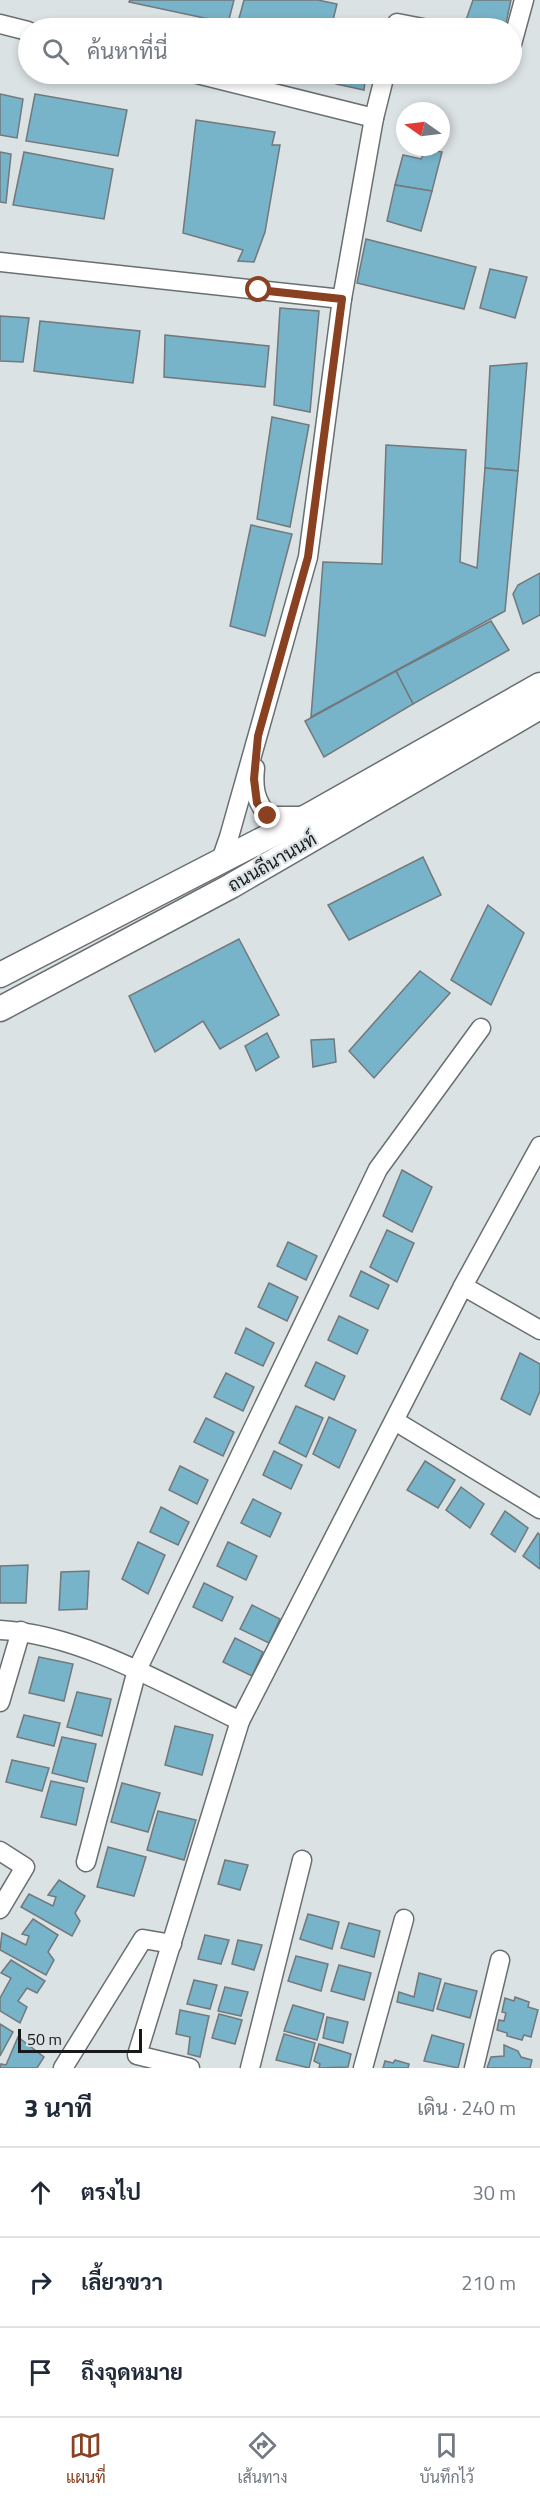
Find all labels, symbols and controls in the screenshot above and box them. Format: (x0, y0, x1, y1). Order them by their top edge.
search box (18, 18, 522, 84)
text: ค้นหาที่นี่ (87, 34, 167, 68)
icon: search (39, 35, 72, 68)
north arrow (396, 102, 450, 156)
route start (245, 276, 271, 302)
route end (254, 802, 280, 828)
street label: ถนนถีนานนท์ (222, 826, 322, 898)
scale bar (18, 2026, 142, 2054)
text: 50 m (27, 2027, 62, 2051)
text: 3 นาที (24, 2088, 92, 2127)
text: เดิน · 240 m (417, 2092, 516, 2123)
text: ตรงไป (81, 2175, 141, 2209)
icon: ahead (24, 2176, 57, 2209)
text: 30 m (472, 2177, 516, 2208)
text: เลี้ยวขวา (81, 2265, 163, 2299)
icon: right (24, 2266, 57, 2299)
text: 210 m (461, 2267, 516, 2298)
text: ถึงจุดหมาย (81, 2355, 183, 2389)
icon: arrive (24, 2356, 57, 2389)
tab: แผนที่ (66, 2429, 106, 2489)
tab: เส้นทาง (238, 2429, 288, 2489)
tab: บันทึกไว้ (419, 2429, 474, 2489)

